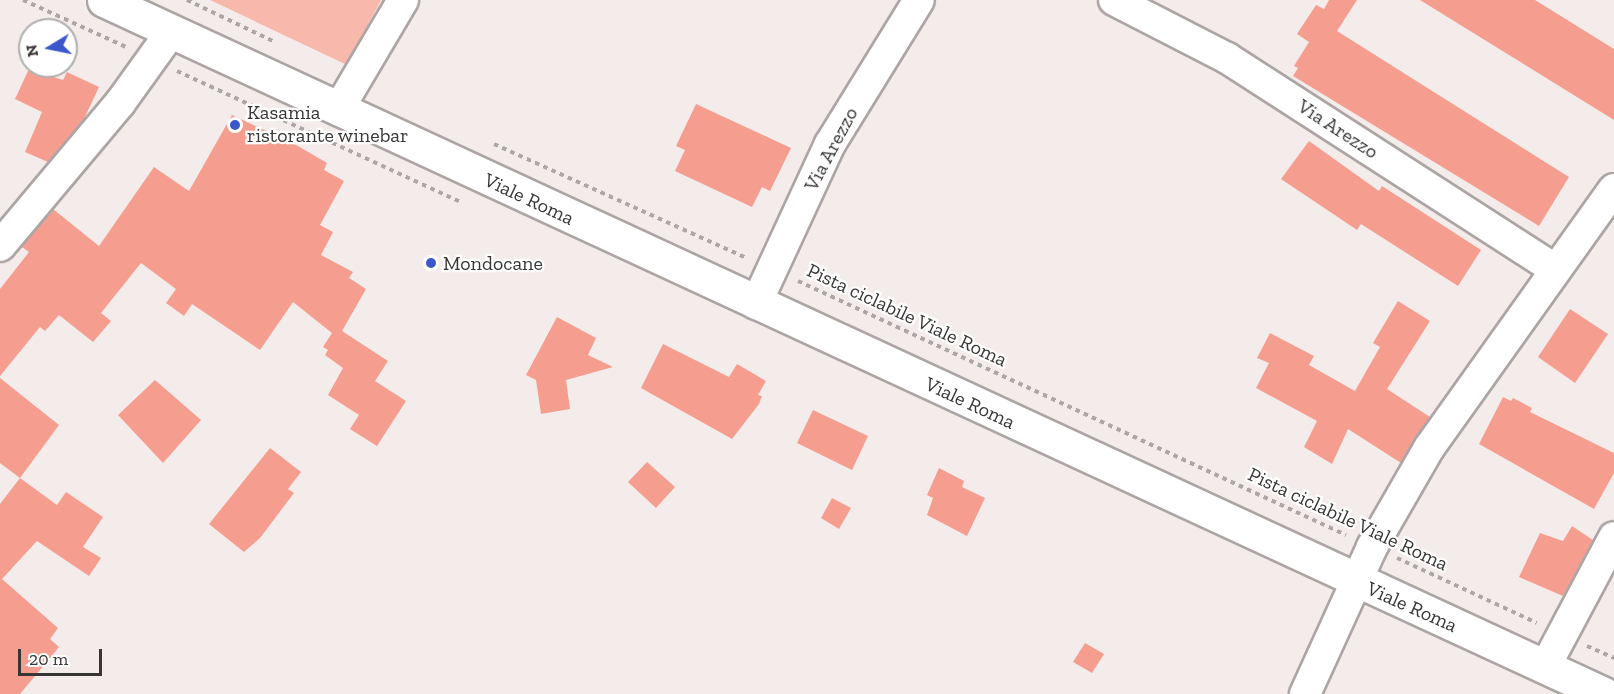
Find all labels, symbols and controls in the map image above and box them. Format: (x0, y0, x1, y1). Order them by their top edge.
north arrow (18, 18, 78, 78)
text: N (21, 43, 42, 59)
street label: Via Arezzo (1293, 94, 1383, 164)
place label: Kasamia ristorante winebar (247, 101, 409, 148)
street label: Via Arezzo (799, 103, 863, 195)
marker: Kasamia ristorante winebar (228, 118, 242, 132)
street label: Viale Roma (480, 168, 578, 230)
place label: Mondocane (443, 251, 543, 275)
marker: Mondocane (424, 256, 438, 270)
street label: Pista ciclabile Viale Roma (803, 258, 1011, 372)
street label: Viale Roma (921, 372, 1019, 434)
street label: Pista ciclabile Viale Roma (1244, 462, 1452, 576)
street label: Viale Roma (1363, 576, 1461, 638)
scale bar (21, 637, 105, 675)
text: 20 m (29, 648, 68, 670)

